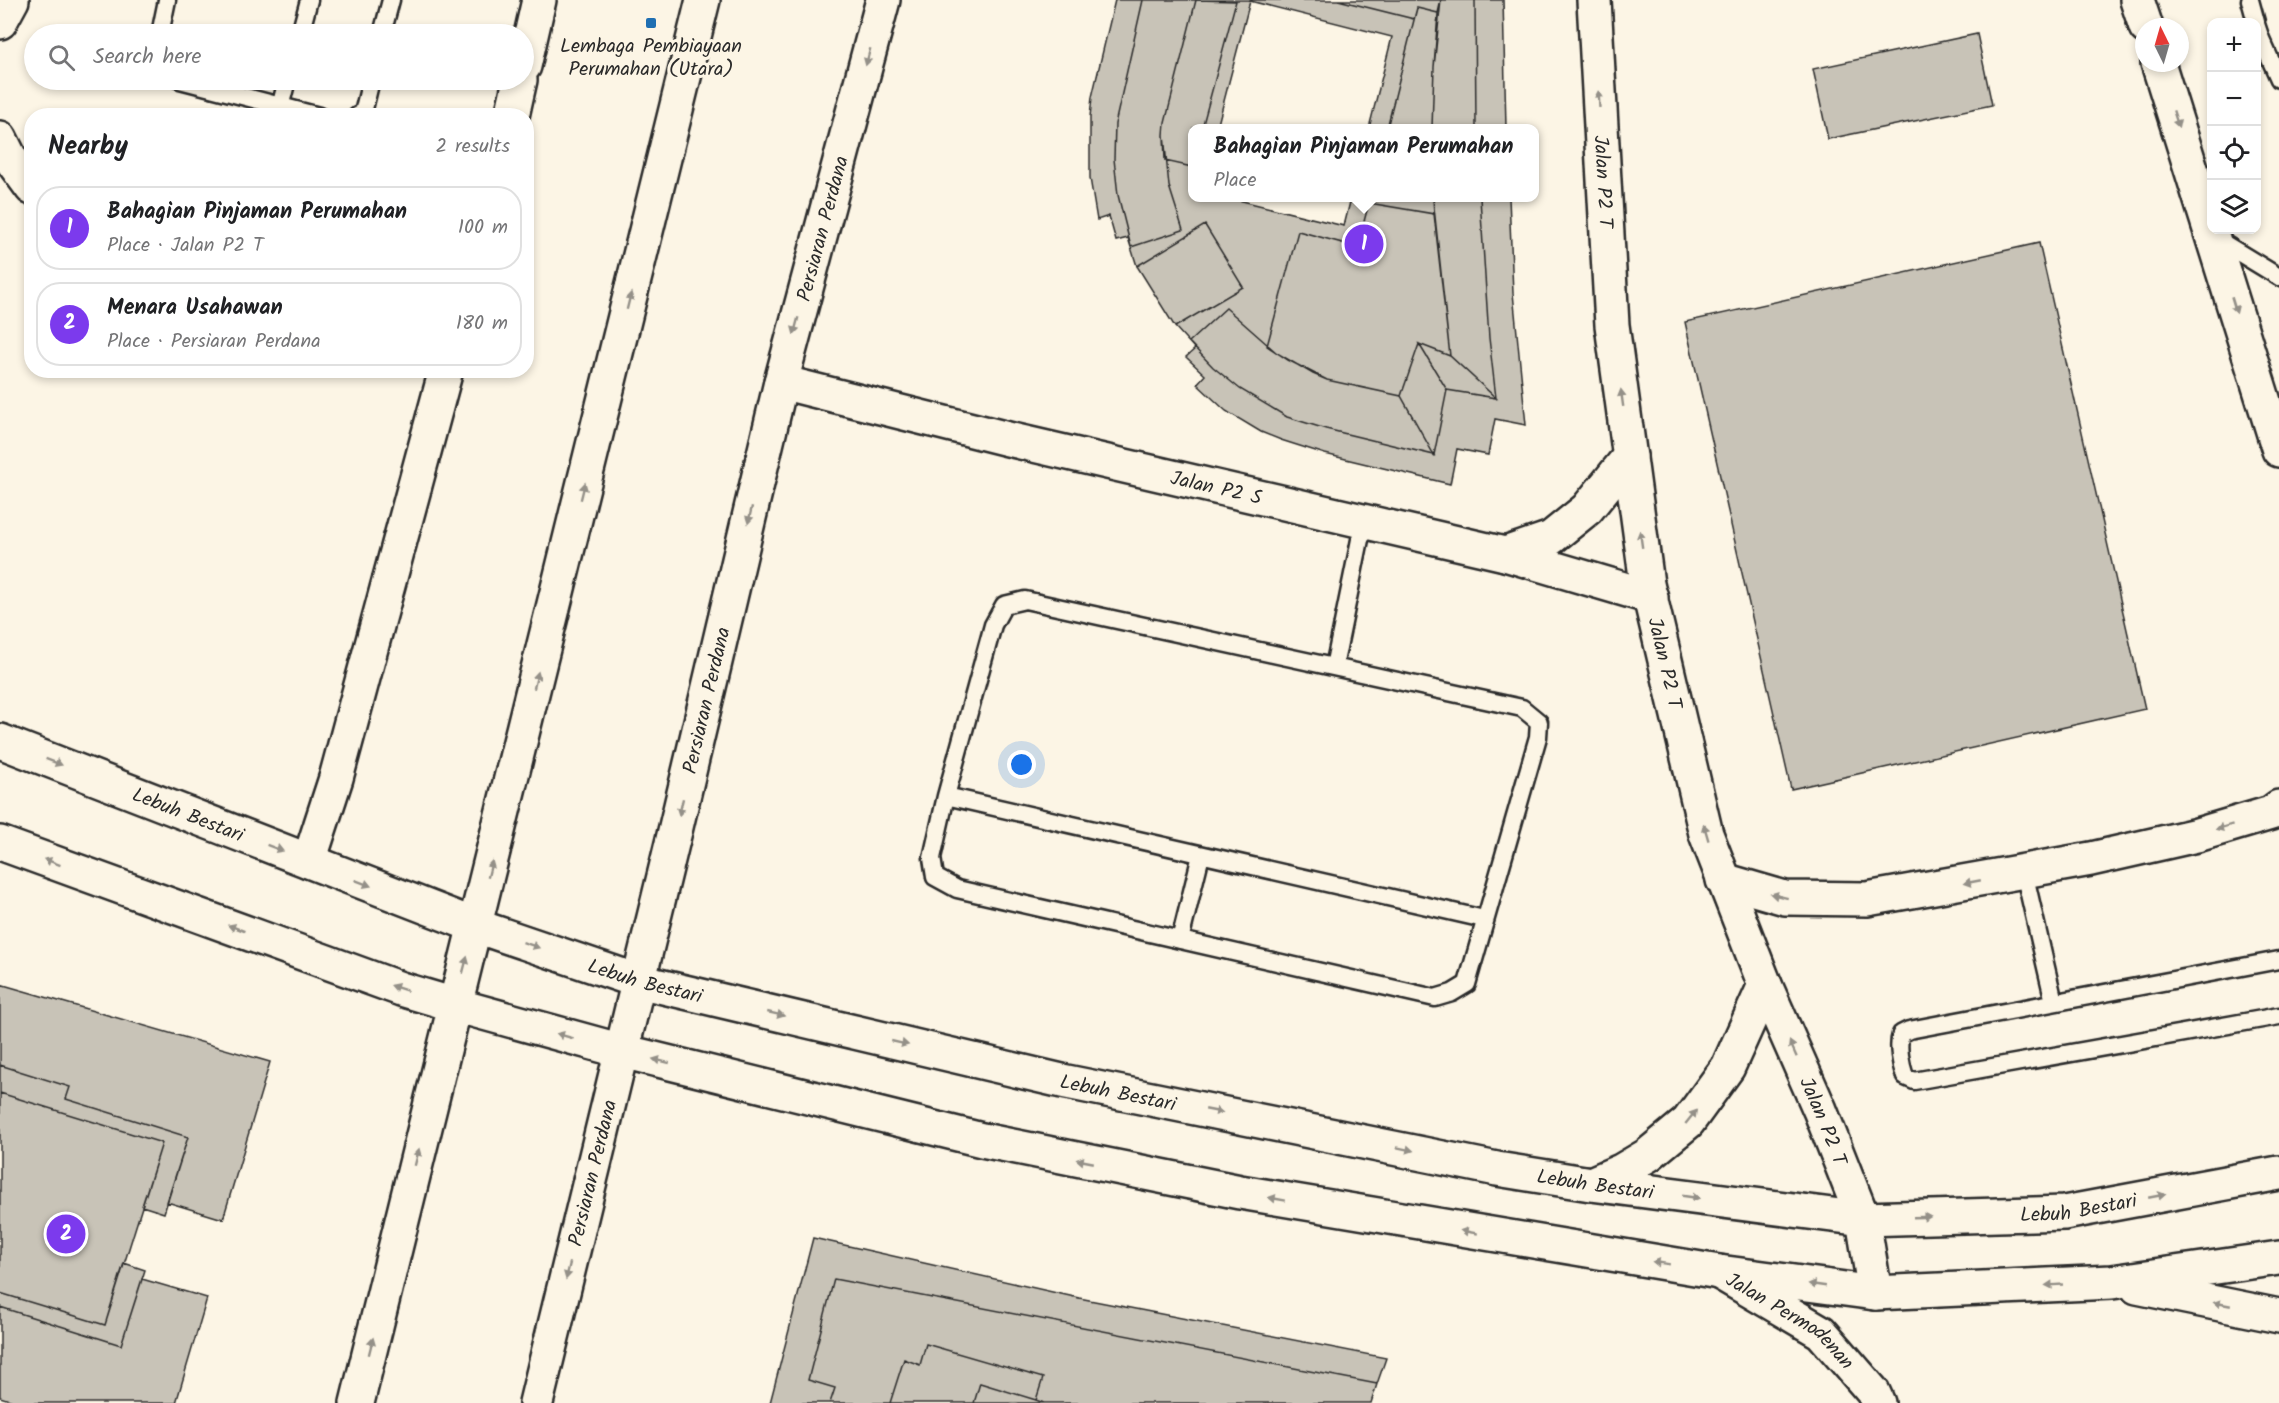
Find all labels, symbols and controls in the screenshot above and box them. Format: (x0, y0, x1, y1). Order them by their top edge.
marker: Lembaga Pembiayaan Perumahan (Utara) (644, 16, 658, 30)
north arrow (2135, 18, 2189, 72)
map controls (2207, 18, 2261, 234)
button: + (2207, 18, 2261, 72)
search box (24, 24, 534, 90)
place label: Lembaga Pembiayaan Perumahan (Utara) (560, 31, 742, 86)
text: Search here (93, 40, 201, 75)
icon: search (45, 41, 78, 74)
one-way arrow (863, 48, 872, 66)
button: − (2207, 72, 2261, 126)
one-way arrow (1594, 90, 1604, 109)
one-way arrow (2172, 110, 2181, 128)
popup (1188, 124, 1539, 202)
text: Nearby (48, 126, 128, 168)
button: locate (2207, 126, 2261, 180)
text: Bahagian Pinjaman Perumahan (1213, 130, 1514, 165)
text: 2 results (435, 131, 510, 163)
street label: Jalan P2 T (1584, 135, 1621, 231)
street label: Persiaran Perdana (789, 152, 859, 305)
text: Place (1213, 165, 1257, 197)
button: layers (2207, 180, 2261, 234)
text: Bahagian Pinjaman Perumahan (107, 195, 407, 230)
text: 1 (66, 212, 73, 244)
text: 100 m (458, 212, 508, 244)
pin: 1 (1344, 222, 1384, 266)
text: Place · Jalan P2 T (107, 230, 264, 262)
text: Menara Usahawan (107, 291, 283, 326)
one-way arrow (625, 292, 635, 310)
one-way arrow (2230, 296, 2239, 314)
text: 2 (64, 308, 75, 340)
text: 180 m (456, 308, 508, 340)
one-way arrow (791, 317, 800, 335)
text: Place · Persiaran Perdana (107, 326, 321, 358)
one-way arrow (1618, 389, 1627, 408)
street label: Jalan P2 S (1167, 463, 1265, 515)
one-way arrow (578, 481, 588, 500)
one-way arrow (744, 506, 754, 525)
one-way arrow (1636, 529, 1646, 548)
street label: Jalan P2 T (1637, 615, 1690, 715)
street label: Persiaran Perdana (675, 624, 741, 777)
one-way arrow (532, 671, 542, 689)
your location (1007, 750, 1036, 779)
one-way arrow (46, 757, 64, 767)
street label: Lebuh Bestari (127, 780, 249, 853)
one-way arrow (676, 798, 685, 817)
one-way arrow (1701, 823, 1710, 841)
one-way arrow (2215, 823, 2233, 832)
one-way arrow (266, 844, 284, 854)
one-way arrow (43, 857, 61, 867)
one-way arrow (485, 860, 495, 878)
one-way arrow (1963, 877, 1982, 886)
one-way arrow (354, 878, 372, 888)
one-way arrow (1770, 890, 1788, 900)
one-way arrow (227, 923, 245, 933)
one-way arrow (522, 941, 540, 950)
street label: Lebuh Bestari (583, 951, 706, 1014)
one-way arrow (461, 956, 471, 974)
one-way arrow (390, 982, 408, 992)
one-way arrow (767, 1009, 785, 1019)
one-way arrow (556, 1031, 574, 1040)
one-way arrow (891, 1038, 909, 1048)
one-way arrow (1788, 1039, 1798, 1057)
one-way arrow (652, 1055, 670, 1065)
street label: Lebuh Bestari (1057, 1067, 1180, 1122)
street label: Jalan P2 T (1789, 1072, 1855, 1173)
street label: Persiaran Perdana (561, 1097, 627, 1250)
one-way arrow (1204, 1107, 1223, 1116)
one-way arrow (1684, 1110, 1697, 1125)
one-way arrow (1396, 1145, 1415, 1154)
one-way arrow (413, 1148, 423, 1166)
one-way arrow (1076, 1156, 1095, 1165)
street label: Lebuh Bestari (1534, 1162, 1657, 1210)
street label: Lebuh Bestari (2020, 1186, 2141, 1232)
one-way arrow (2148, 1191, 2167, 1200)
one-way arrow (1681, 1192, 1700, 1202)
one-way arrow (1267, 1194, 1286, 1203)
pin: 2 (46, 1212, 86, 1256)
one-way arrow (1912, 1213, 1931, 1222)
one-way arrow (1459, 1227, 1478, 1236)
one-way arrow (1652, 1258, 1671, 1267)
one-way arrow (562, 1262, 572, 1281)
street label: Jalan Permodenan (1719, 1265, 1861, 1378)
one-way arrow (2044, 1280, 2063, 1289)
one-way arrow (1808, 1281, 1827, 1290)
one-way arrow (2212, 1299, 2231, 1308)
one-way arrow (366, 1337, 376, 1355)

